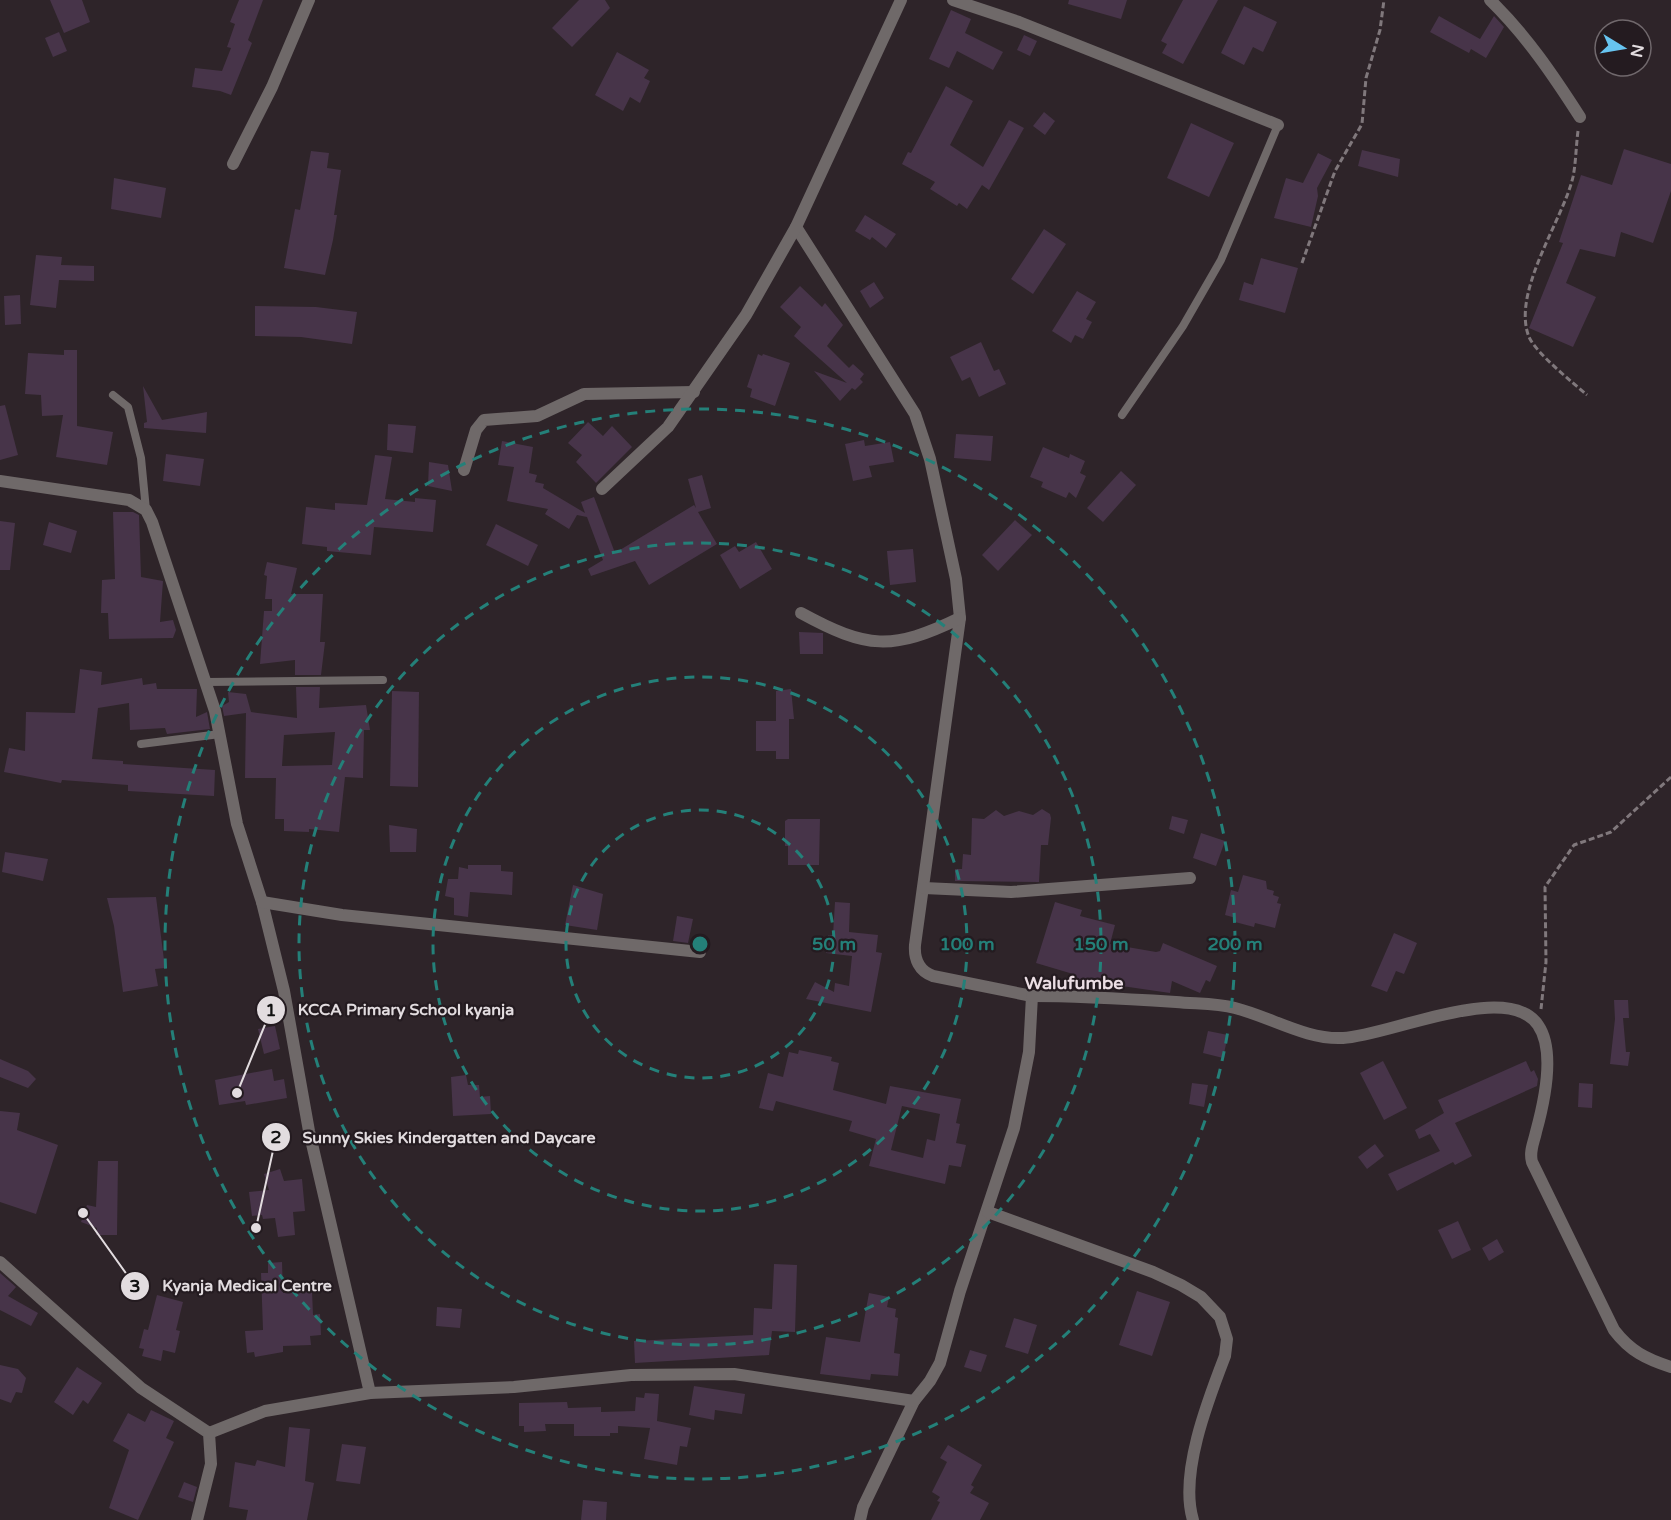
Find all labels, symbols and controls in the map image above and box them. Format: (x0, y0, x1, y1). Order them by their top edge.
north arrow (1593, 18, 1653, 78)
text: N (1626, 42, 1648, 59)
text: 50 m (812, 933, 856, 955)
text: 100 m (939, 933, 995, 955)
text: 150 m (1073, 933, 1129, 955)
text: 200 m (1207, 933, 1263, 955)
centre of rings (690, 934, 710, 954)
district label: Walufumbe (1025, 972, 1123, 994)
callout: KCCA Primary School kyanja (256, 993, 526, 1027)
text: 1 (265, 999, 277, 1021)
text: KCCA Primary School kyanja (298, 1000, 514, 1020)
callout: Sunny Skies Kindergatten and Daycare (261, 1120, 608, 1154)
text: 2 (270, 1126, 282, 1148)
text: Sunny Skies Kindergatten and Daycare (303, 1128, 595, 1148)
callout: Kyanja Medical Centre (120, 1269, 344, 1303)
text: 3 (129, 1275, 141, 1297)
text: Kyanja Medical Centre (162, 1276, 332, 1296)

